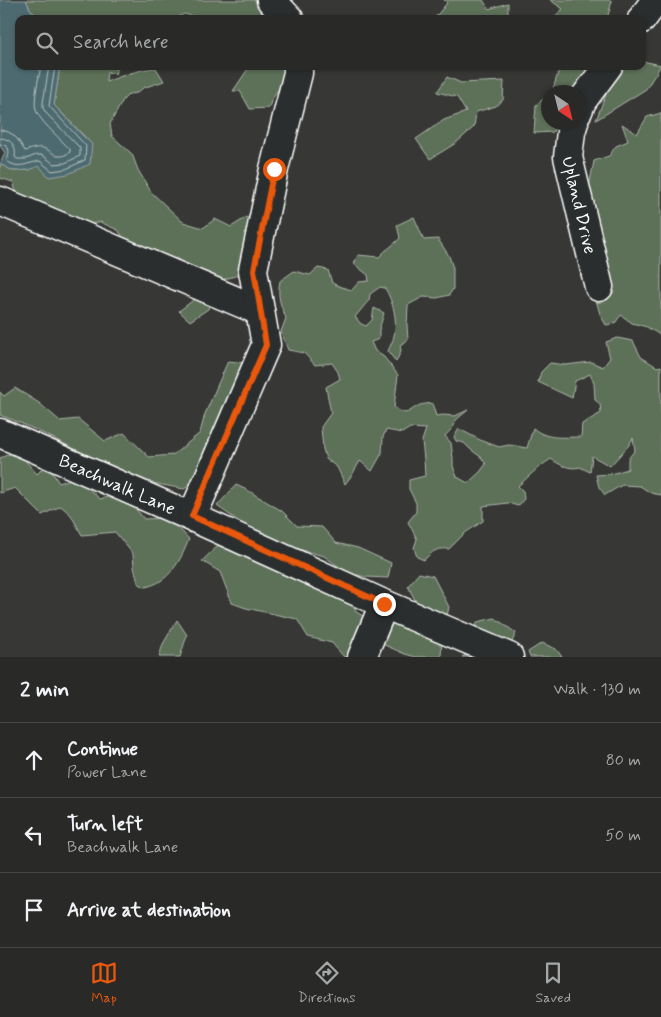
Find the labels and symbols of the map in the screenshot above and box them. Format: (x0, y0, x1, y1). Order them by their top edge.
north arrow (541, 85, 586, 130)
street label: Upland Drive (555, 154, 602, 257)
route start (263, 158, 286, 181)
street label: Beachwalk Lane (55, 449, 179, 521)
route end (373, 593, 396, 616)

